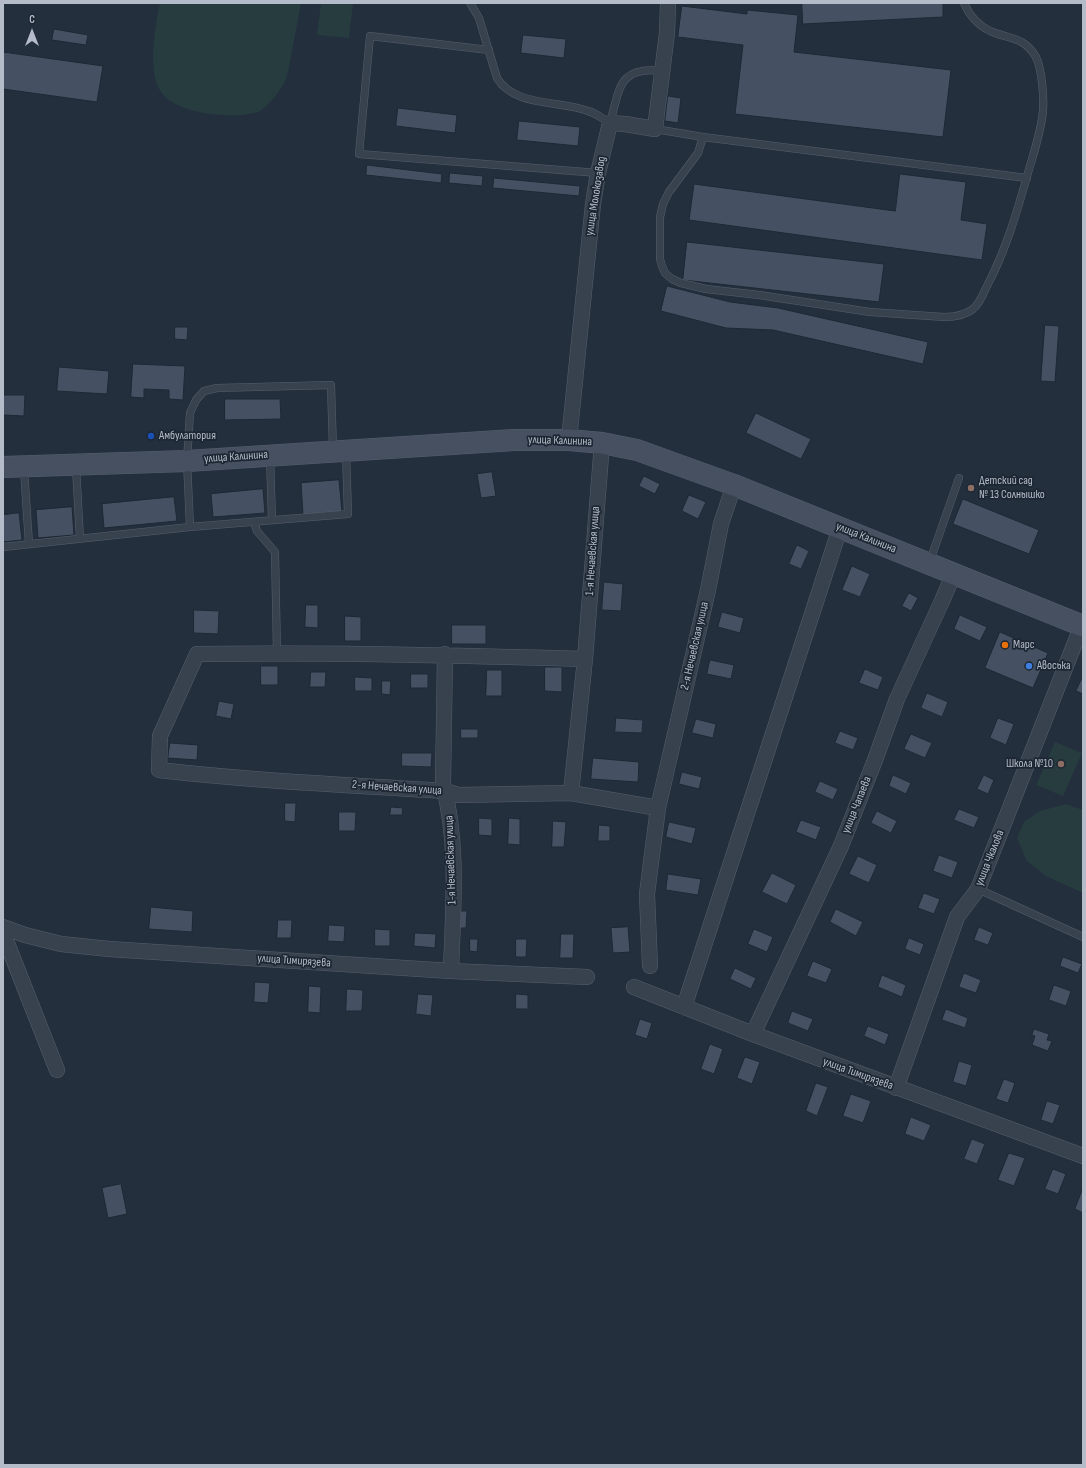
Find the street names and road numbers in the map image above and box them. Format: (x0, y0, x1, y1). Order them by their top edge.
street label: улица Молокозавод (583, 155, 609, 237)
street label: улица Калинина (528, 433, 592, 449)
street label: улица Калинина (203, 448, 269, 466)
street label: 1-я Нечаевская улица (583, 506, 603, 596)
street label: улица Калинина (834, 519, 898, 557)
street label: 2-я Нечаевская улица (678, 600, 712, 692)
street label: улица Чапаева (839, 775, 875, 835)
street label: 2-я Нечаевская улица (352, 778, 442, 798)
street label: 1-я Нечаевская улица (442, 815, 460, 905)
street label: улица Чкалова (972, 828, 1008, 888)
street label: улица Тимирязева (257, 951, 331, 971)
street label: улица Тимирязева (821, 1055, 895, 1093)

